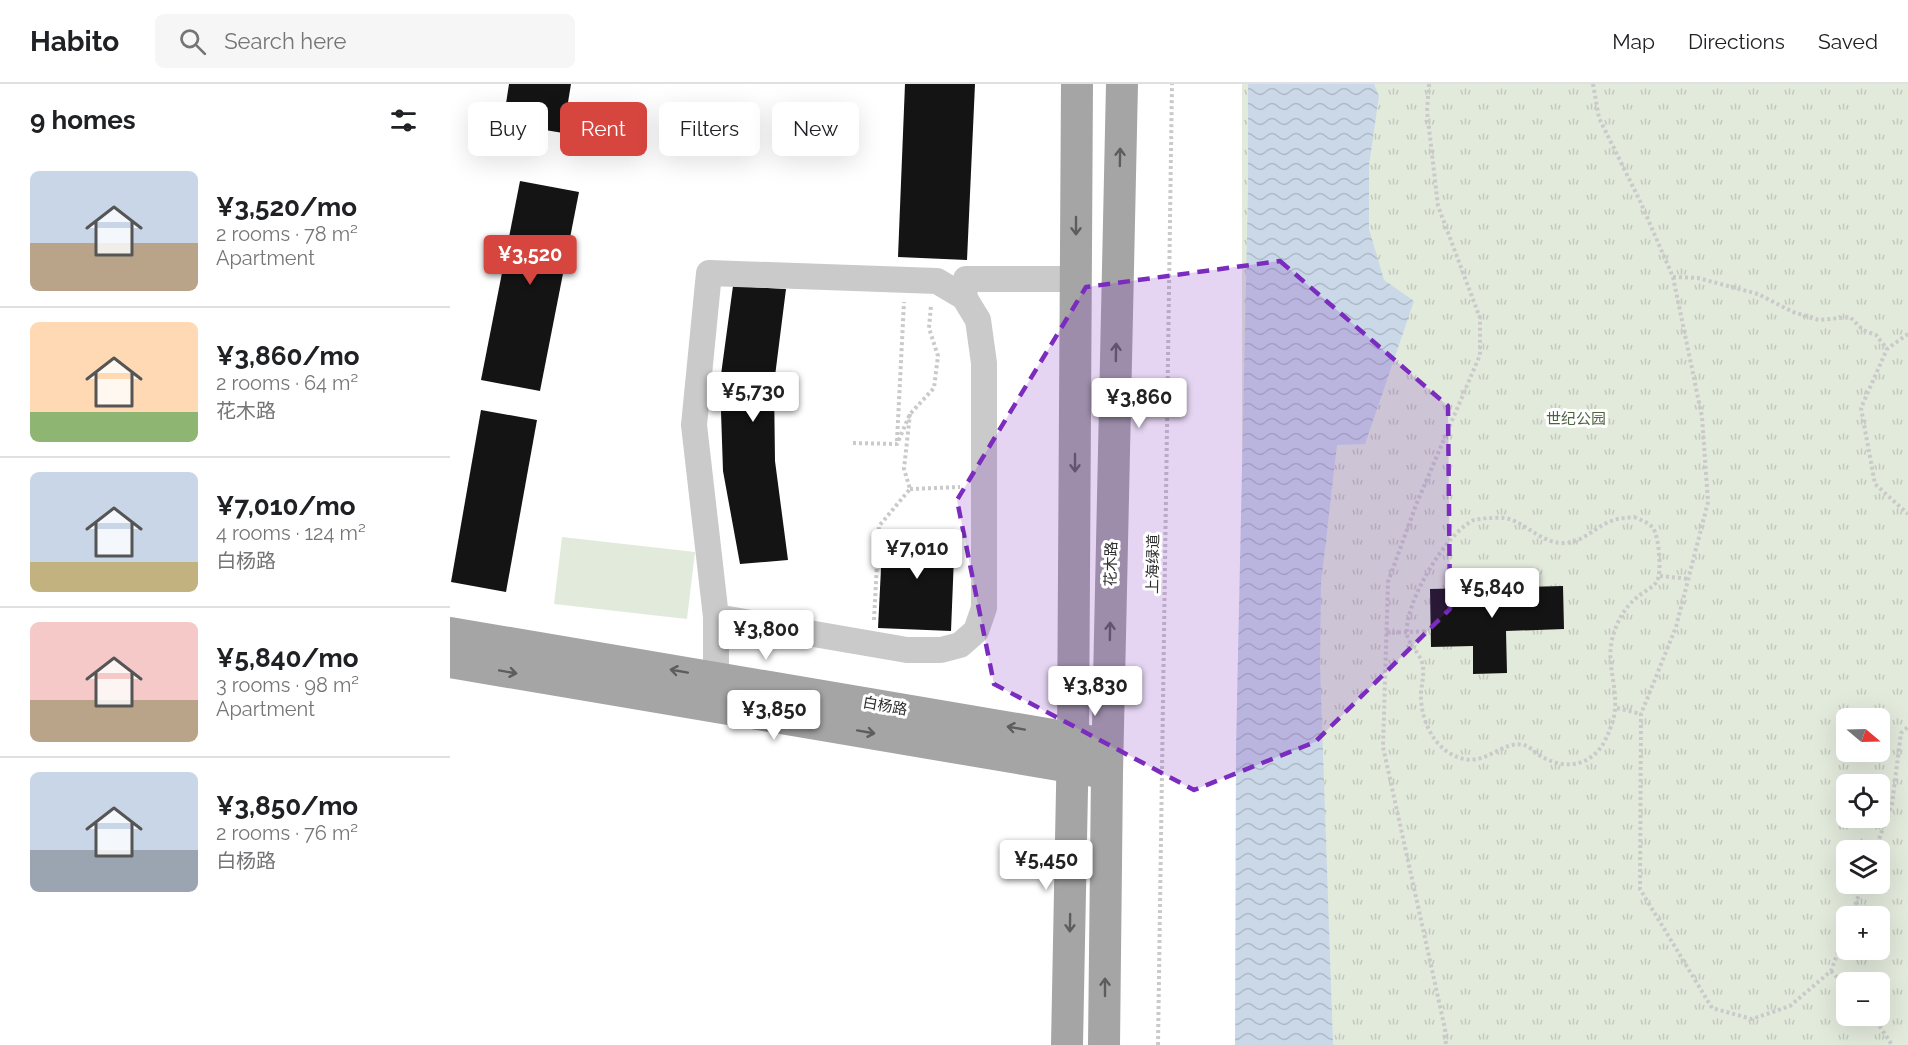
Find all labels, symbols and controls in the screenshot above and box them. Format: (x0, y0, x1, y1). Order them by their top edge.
search box (155, 14, 575, 68)
text: Habito (30, 25, 119, 58)
icon: search (176, 25, 209, 58)
text: Search here (224, 28, 346, 54)
text: Map (1612, 29, 1655, 54)
text: Directions (1688, 29, 1785, 54)
text: Saved (1818, 29, 1878, 54)
chip: Buy (468, 102, 548, 156)
chip: Rent (560, 102, 647, 156)
chip: Filters (659, 102, 760, 156)
chip: New (772, 102, 859, 156)
icon: filters (387, 104, 420, 137)
text: 9 homes (30, 105, 136, 135)
one-way arrow (1114, 147, 1126, 167)
text: ¥3,520/mo (216, 192, 357, 222)
icon: home (78, 195, 150, 267)
one-way arrow (1070, 216, 1082, 236)
text: 2 rooms · 78 m² (216, 222, 358, 246)
pin: ¥3,520 (481, 235, 579, 286)
text: ¥3,520 (498, 242, 562, 266)
text: Apartment (216, 246, 315, 270)
text: ¥3,860/mo (216, 341, 360, 371)
one-way arrow (1110, 342, 1122, 362)
icon: home (78, 346, 150, 418)
text: 2 rooms · 64 m² (216, 371, 358, 395)
pin: ¥5,730 (704, 372, 802, 423)
pin: ¥3,860 (1090, 378, 1188, 429)
text: ¥5,730 (721, 379, 785, 403)
text: ¥3,860 (1106, 385, 1172, 409)
text: 花木路 (216, 399, 276, 423)
park label: 世纪公园 (1546, 410, 1606, 428)
one-way arrow (1069, 453, 1081, 473)
text: ¥7,010/mo (216, 491, 355, 521)
icon: home (78, 496, 150, 568)
text: 4 rooms · 124 m² (216, 521, 366, 545)
pin: ¥7,010 (868, 529, 966, 580)
street label: 上海绿道 (1143, 534, 1163, 594)
text: ¥7,010 (885, 536, 949, 560)
street label: 花木路 (1102, 541, 1120, 587)
text: 白杨路 (216, 549, 276, 573)
pin: ¥5,840 (1443, 568, 1541, 619)
text: ¥5,840 (1459, 575, 1525, 599)
pin: ¥3,800 (717, 610, 815, 661)
text: ¥3,800 (733, 617, 799, 641)
one-way arrow (1104, 621, 1115, 641)
text: ¥5,840/mo (216, 643, 358, 673)
icon: home (78, 646, 150, 718)
one-way arrow (497, 666, 517, 677)
one-way arrow (669, 666, 689, 677)
pin: ¥3,830 (1046, 666, 1144, 717)
text: 3 rooms · 98 m² (216, 673, 359, 697)
text: ¥3,830 (1062, 673, 1128, 697)
pin: ¥3,850 (725, 690, 823, 741)
street label: 白杨路 (861, 693, 909, 719)
text: Apartment (216, 697, 315, 721)
text: ¥3,850 (741, 697, 807, 721)
north arrow (1836, 708, 1890, 762)
map controls (1836, 708, 1890, 1026)
one-way arrow (1006, 723, 1026, 734)
one-way arrow (855, 726, 875, 737)
button: locate (1836, 774, 1890, 828)
text: ¥3,850/mo (216, 791, 358, 821)
icon: home (78, 796, 150, 868)
text: 2 rooms · 76 m² (216, 821, 358, 845)
pin: ¥5,450 (997, 840, 1095, 891)
button: layers (1836, 840, 1890, 894)
text: ¥5,450 (1014, 847, 1078, 871)
text: 白杨路 (216, 849, 276, 873)
button: + (1836, 906, 1890, 960)
one-way arrow (1064, 912, 1075, 932)
button: − (1836, 972, 1890, 1026)
one-way arrow (1099, 977, 1111, 997)

